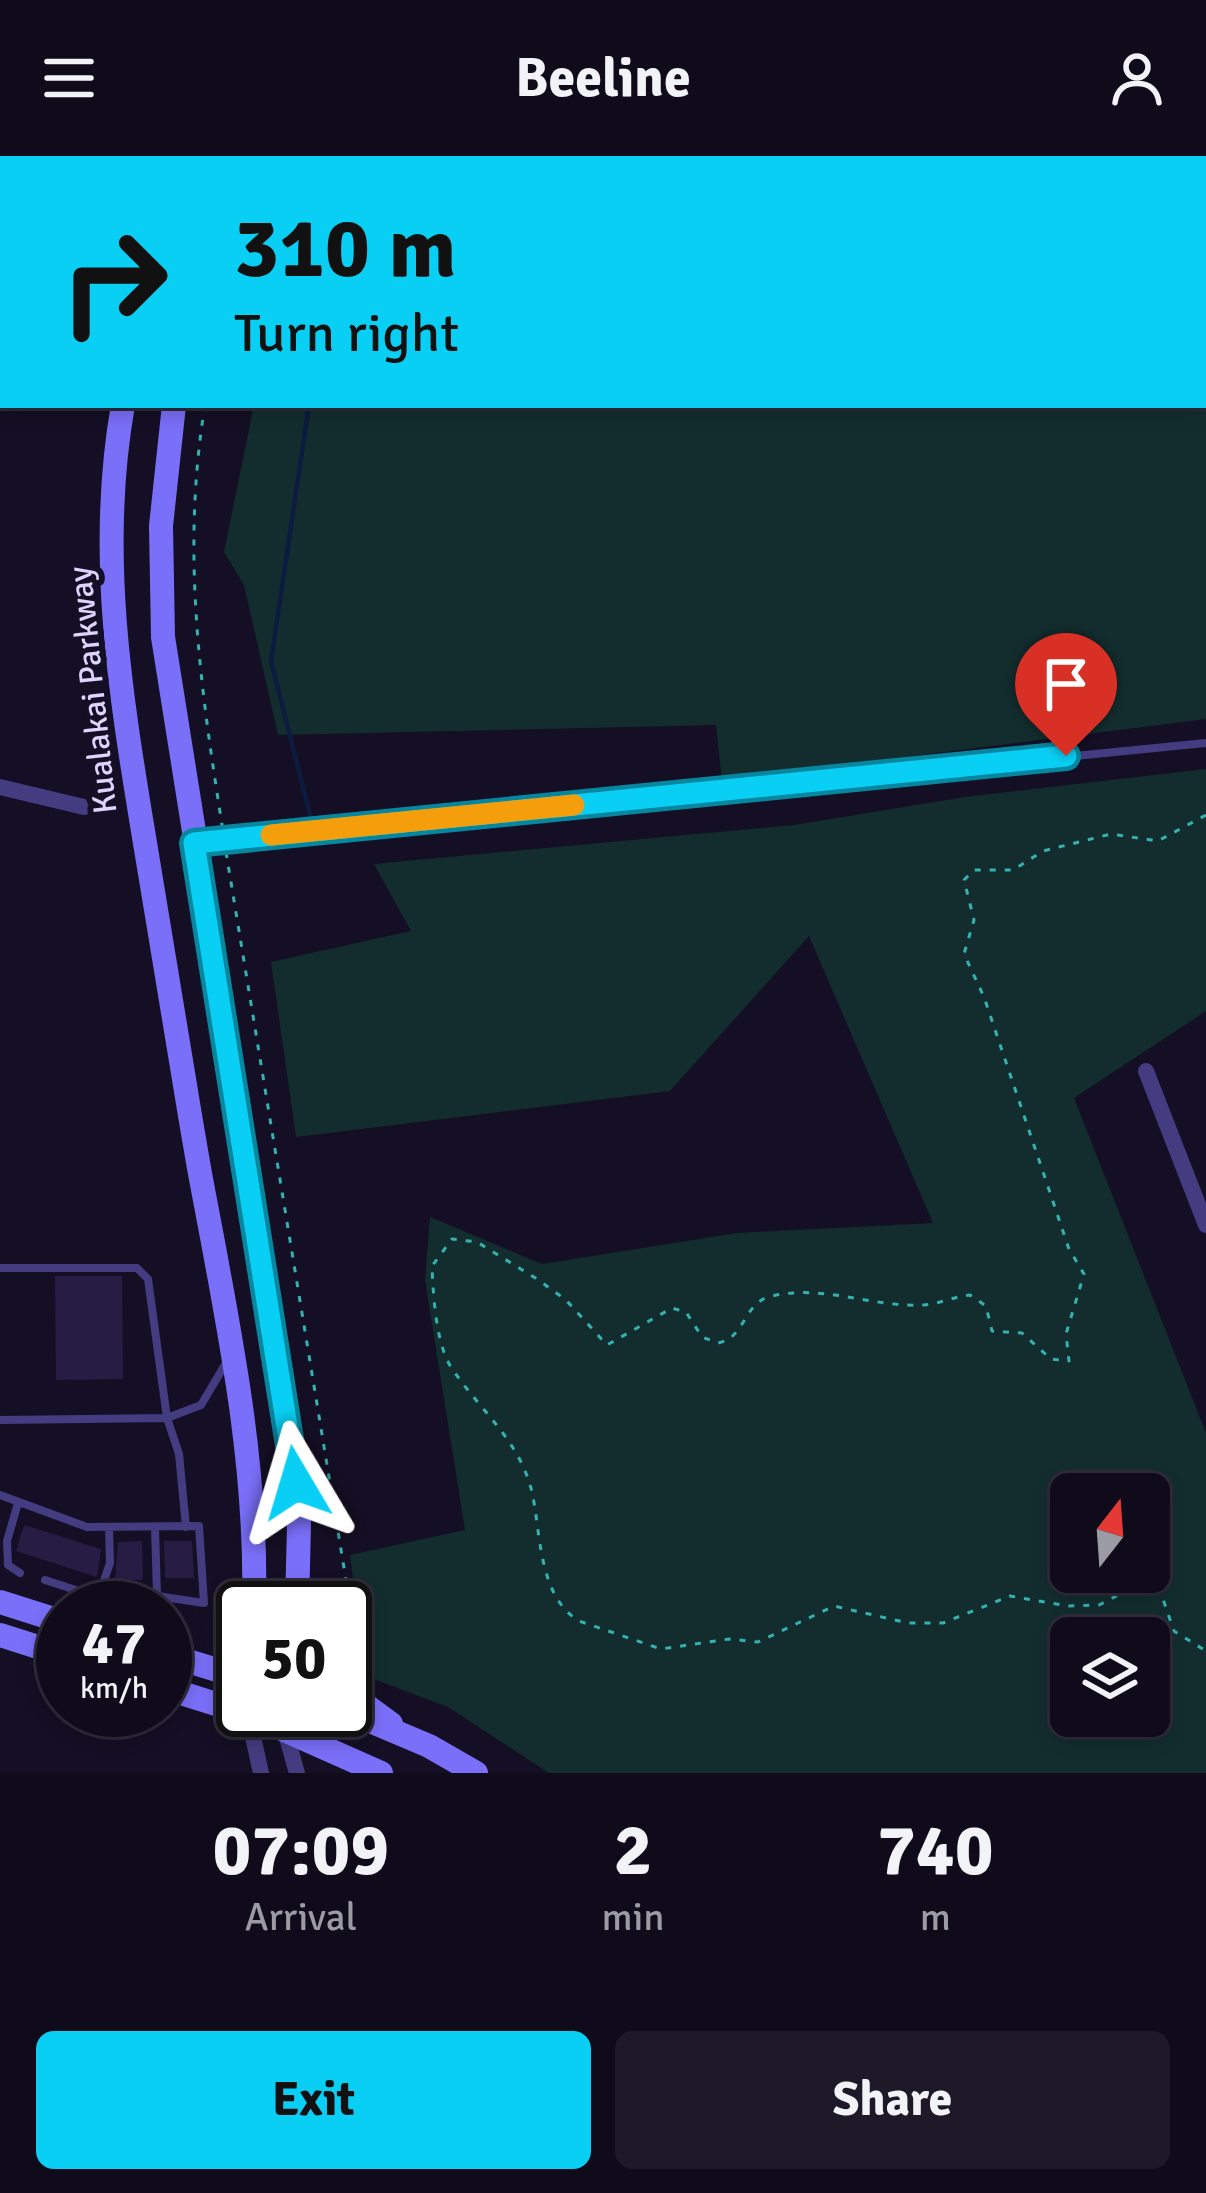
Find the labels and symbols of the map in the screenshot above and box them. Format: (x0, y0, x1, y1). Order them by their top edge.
street label: Kualakai Parkway (60, 564, 126, 816)
pin (1015, 633, 1117, 756)
position arrow (233, 1420, 359, 1546)
north arrow (1050, 1473, 1170, 1593)
speed limit sign: 50 (216, 1581, 372, 1737)

